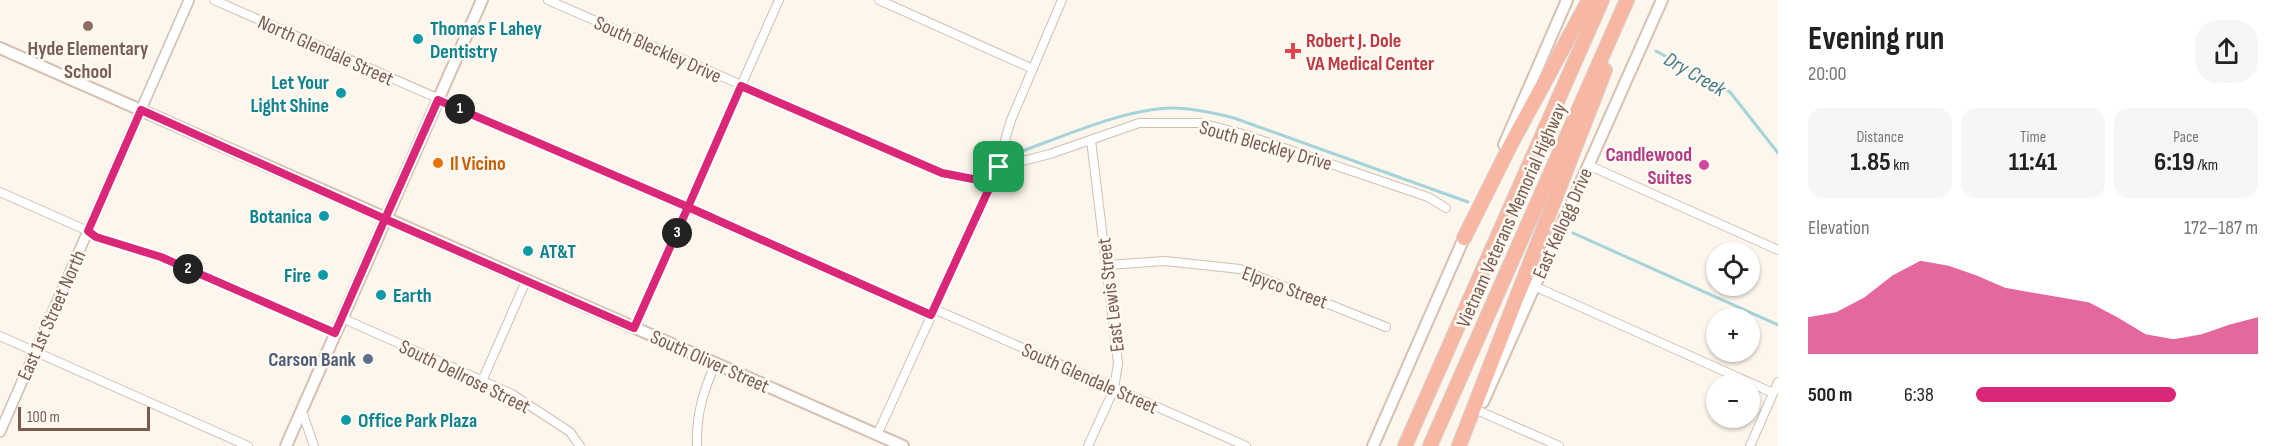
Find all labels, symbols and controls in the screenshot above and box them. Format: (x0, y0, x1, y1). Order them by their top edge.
street label: North Glendale Street (254, 10, 397, 92)
street label: South Bleckley Drive (590, 11, 725, 89)
place label: Thomas F Lahey Dentistry (430, 17, 542, 64)
marker: Hyde Elementary School (81, 19, 95, 33)
text: Evening run (1808, 19, 1944, 59)
button: share (2195, 20, 2258, 83)
place label: Robert J. Dole VA Medical Center (1306, 29, 1434, 76)
marker: Thomas F Lahey Dentistry (411, 32, 425, 46)
place label: Hyde Elementary School (28, 37, 149, 84)
marker: Robert J. Dole VA Medical Center (1284, 42, 1302, 60)
water label: Dry Creek (1659, 47, 1731, 103)
text: 20:00 (1808, 62, 1847, 86)
place label: Let Your Light Shine (251, 71, 329, 118)
marker: Let Your Light Shine (334, 86, 348, 100)
pin: 1 (445, 94, 475, 124)
text: 1 (457, 99, 463, 118)
street label: Vietnam Veterans Memorial Highway (1451, 99, 1572, 331)
street label: South Bleckley Drive (1197, 116, 1335, 176)
text: Distance (1856, 128, 1904, 147)
text: Time (2020, 128, 2046, 147)
text: Pace (2173, 128, 2199, 147)
pin (973, 141, 1024, 192)
place label: Candlewood Suites (1605, 143, 1692, 190)
text: 1.85 (1850, 147, 1891, 178)
text: 11:41 (2009, 147, 2057, 178)
text: 6:19 (2154, 147, 2195, 178)
icon: arrive (982, 150, 1015, 183)
place label: Il Vicino (450, 152, 506, 176)
marker: Il Vicino (431, 156, 445, 170)
text: km (1891, 156, 1910, 175)
text: /km (2195, 156, 2218, 175)
marker: Candlewood Suites (1697, 158, 1711, 172)
street label: East Kellogg Drive (1528, 164, 1598, 282)
place label: Botanica (250, 205, 312, 229)
marker: Botanica (317, 209, 331, 223)
text: Elevation (1808, 216, 1870, 240)
text: 172–187 m (2184, 216, 2258, 240)
pin: 3 (662, 218, 692, 248)
text: 3 (673, 223, 681, 242)
street label: East Lewis Street (1092, 236, 1130, 353)
place label: AT&T (539, 240, 576, 264)
map controls (1706, 242, 1760, 428)
button: locate (1706, 242, 1760, 296)
marker: AT&T (521, 244, 535, 258)
street label: East 1st Street North (12, 247, 91, 384)
pin: 2 (173, 254, 203, 284)
text: 2 (184, 259, 192, 278)
street label: Elpyco Street (1239, 261, 1331, 314)
place label: Fire (284, 264, 311, 288)
marker: Fire (316, 268, 330, 282)
place label: Earth (393, 284, 432, 308)
marker: Earth (374, 288, 388, 302)
button: + (1706, 308, 1760, 362)
street label: South Oliver Street (646, 325, 773, 399)
street label: South Dellrose Street (395, 335, 534, 419)
street label: South Glendale Street (1018, 338, 1161, 420)
place label: Carson Bank (268, 348, 357, 372)
marker: Carson Bank (361, 352, 375, 366)
button: − (1706, 374, 1760, 428)
text: 500 m (1808, 383, 1852, 407)
text: 6:38 (1904, 383, 1934, 407)
scale bar (18, 404, 150, 432)
text: 100 m (27, 408, 60, 427)
place label: Office Park Plaza (358, 409, 477, 433)
marker: Office Park Plaza (339, 413, 353, 427)

